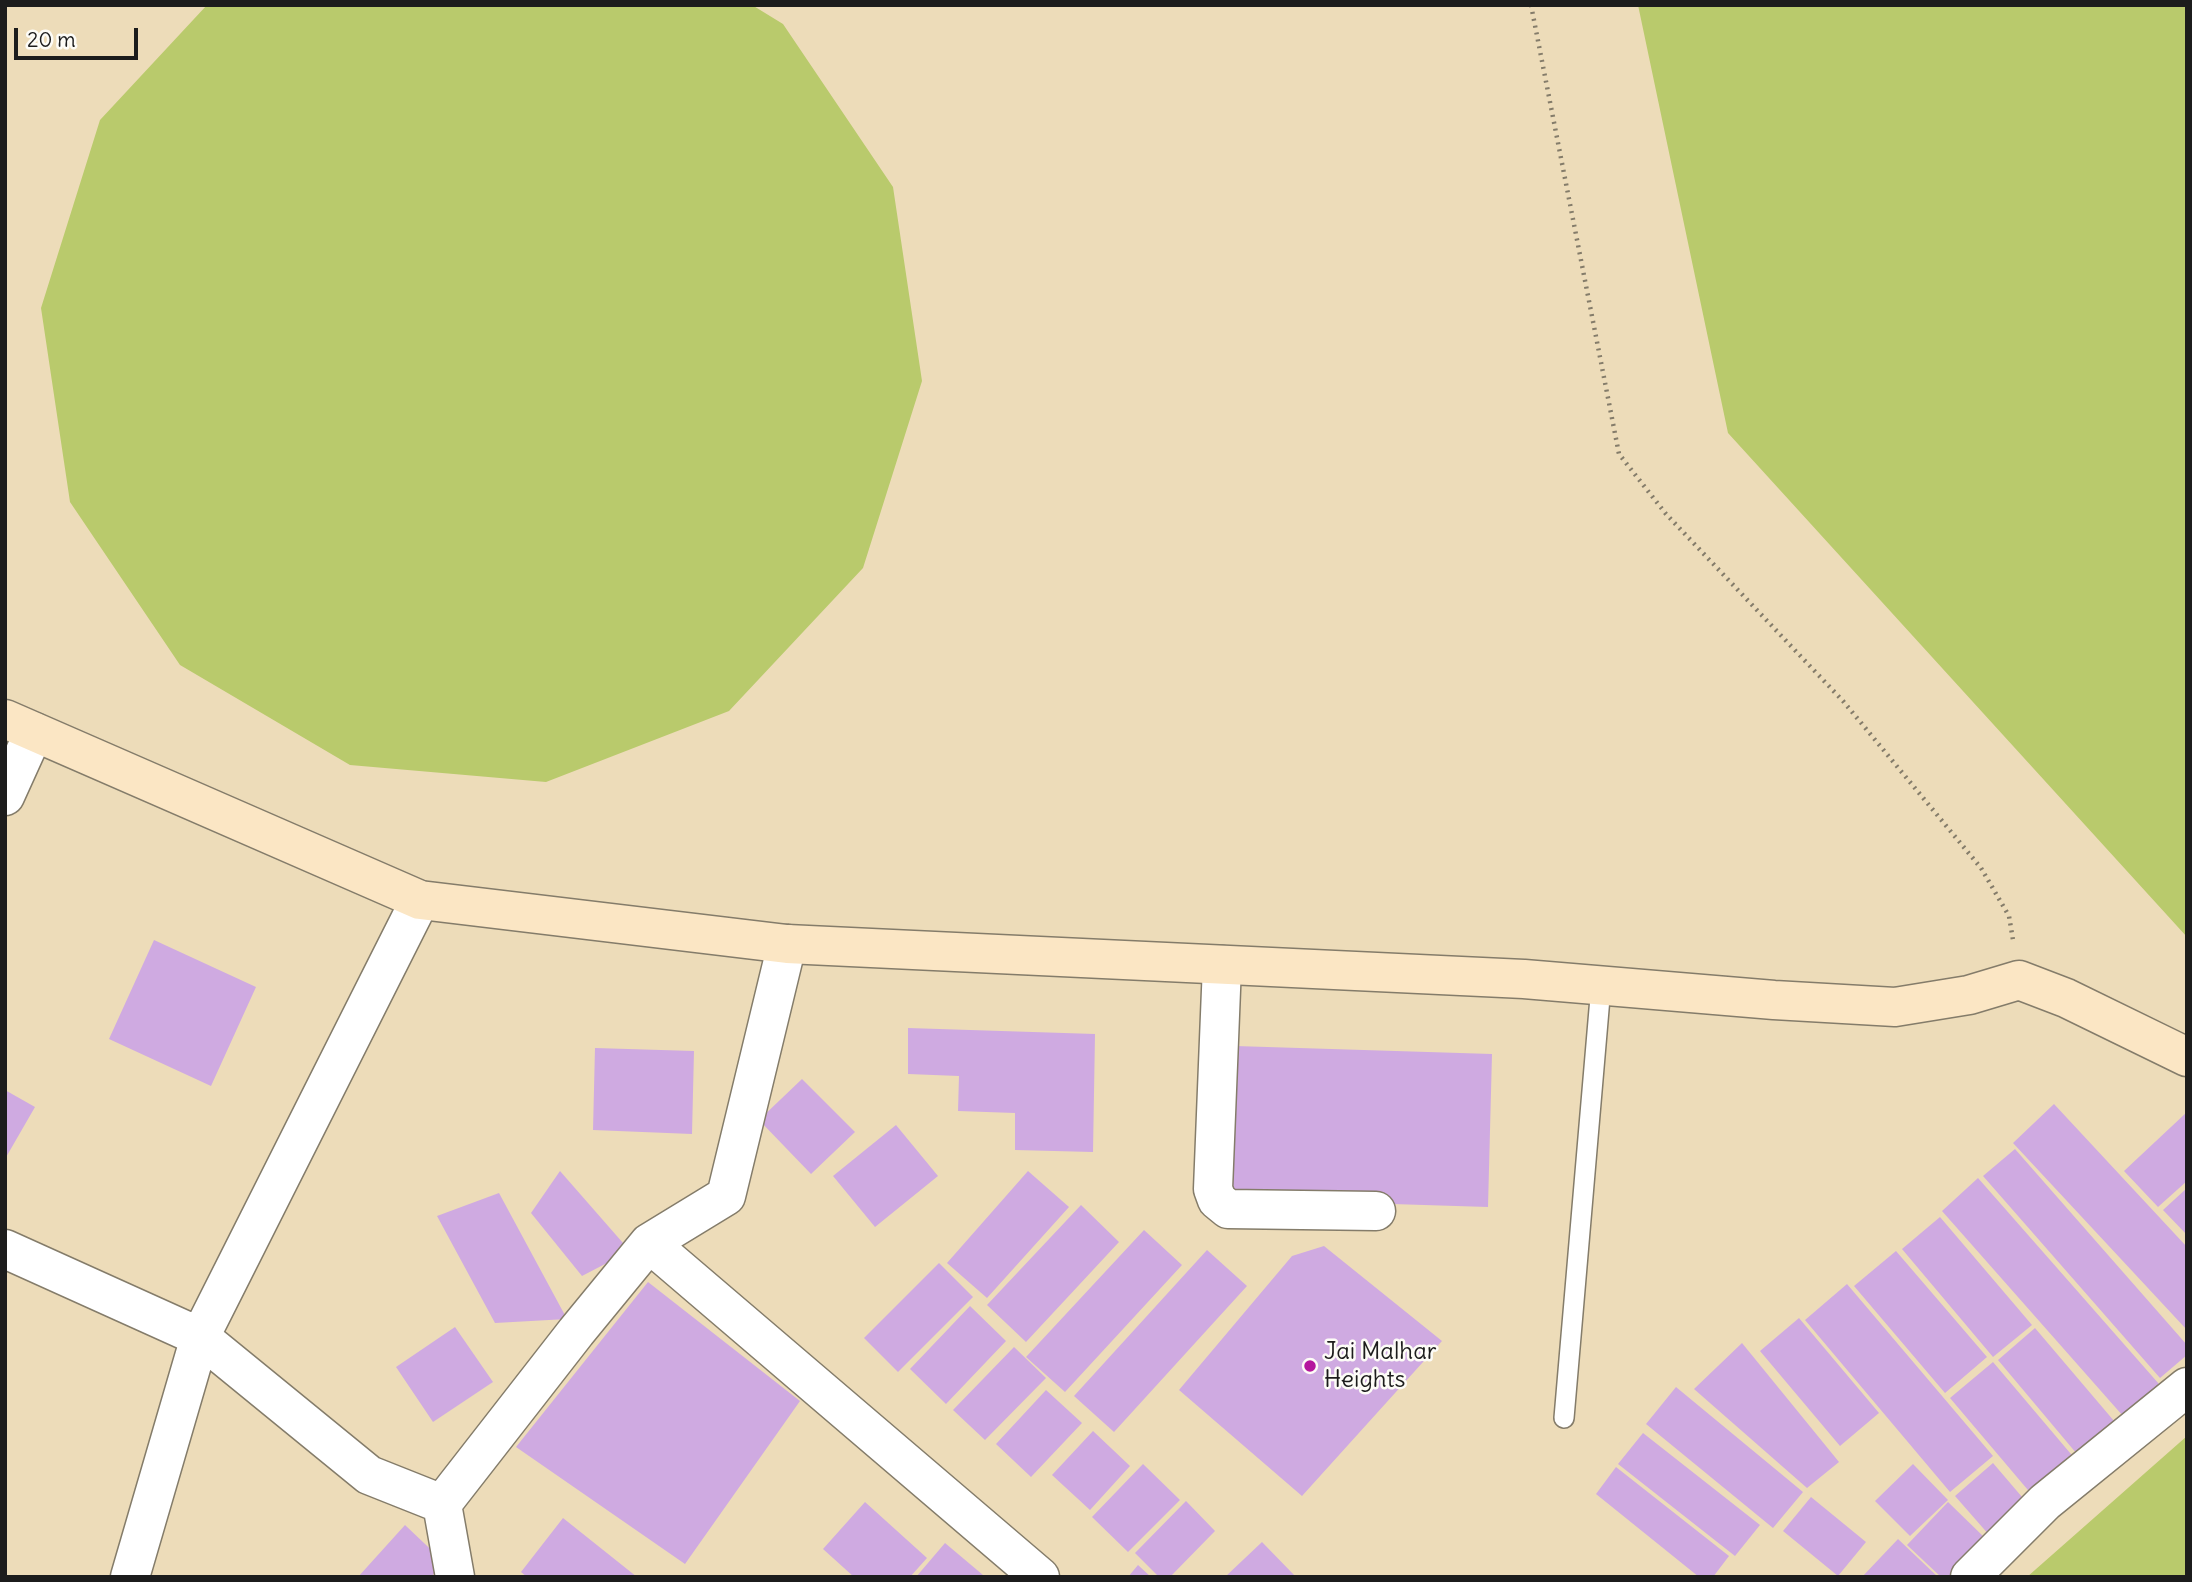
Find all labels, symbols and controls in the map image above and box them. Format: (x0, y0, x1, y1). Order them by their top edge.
scale bar (18, 14, 142, 58)
text: 20 m (27, 26, 76, 53)
place label: Jai Malhar Heights (1324, 1338, 1437, 1394)
marker: Jai Malhar Heights (1302, 1358, 1318, 1374)

